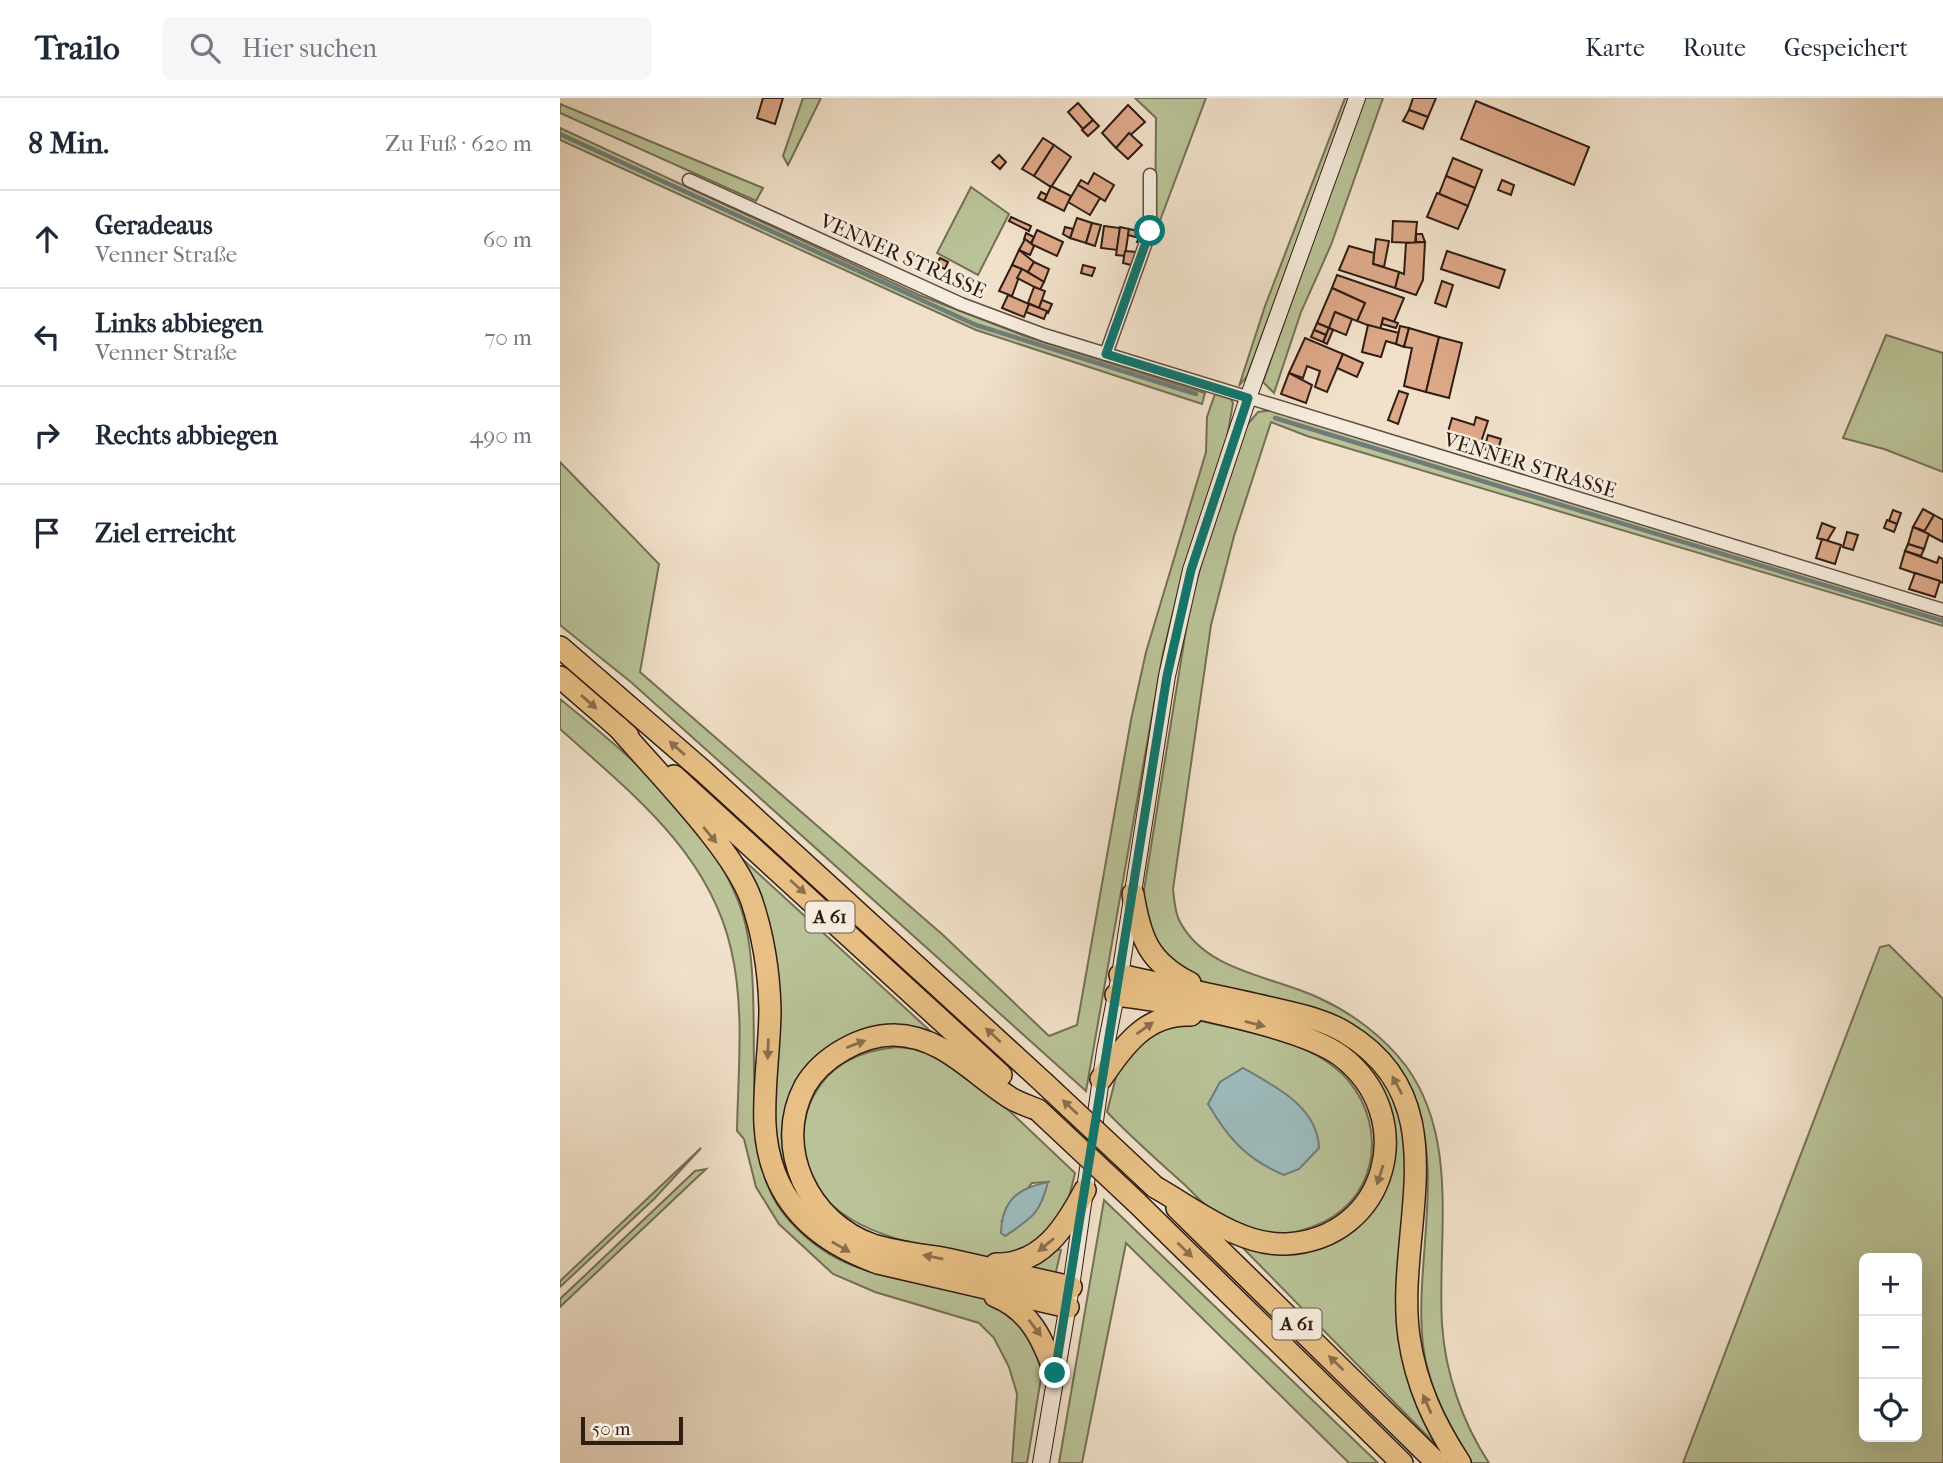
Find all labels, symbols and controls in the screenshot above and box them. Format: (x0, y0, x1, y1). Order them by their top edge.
search box (162, 17, 652, 80)
text: Trailo (35, 29, 120, 68)
icon: search (186, 29, 224, 67)
text: Hier suchen (242, 33, 377, 64)
text: Karte (1585, 34, 1645, 62)
text: Route (1683, 34, 1746, 62)
text: Gespeichert (1784, 34, 1908, 62)
text: 8 Min. (28, 126, 109, 161)
text: Zu Fuß · 620 m (385, 130, 532, 157)
street label: VENNER STRASSE (815, 208, 990, 303)
text: Geradeaus (95, 210, 213, 241)
route start (1134, 215, 1165, 246)
icon: ahead (28, 220, 66, 258)
text: 60 m (483, 226, 532, 253)
text: Venner Straße (95, 241, 237, 268)
text: Links abbiegen (95, 308, 263, 339)
icon: left (28, 318, 66, 356)
text: 70 m (484, 324, 532, 351)
text: Venner Straße (95, 339, 237, 366)
icon: right (28, 416, 66, 454)
text: Rechts abbiegen (95, 420, 278, 451)
text: 490 m (470, 422, 532, 449)
street label: VENNER STRASSE (1440, 427, 1619, 503)
icon: arrive (28, 514, 66, 552)
text: Ziel erreicht (95, 518, 236, 549)
one-way arrow (580, 694, 598, 710)
one-way arrow (668, 740, 686, 756)
one-way arrow (702, 827, 717, 844)
one-way arrow (789, 878, 806, 894)
road number: A 61 (806, 902, 854, 932)
one-way arrow (1244, 1019, 1266, 1030)
one-way arrow (1136, 1021, 1154, 1035)
one-way arrow (985, 1027, 1002, 1043)
one-way arrow (763, 1038, 774, 1060)
one-way arrow (846, 1039, 867, 1050)
one-way arrow (1392, 1075, 1403, 1095)
one-way arrow (1062, 1100, 1079, 1116)
one-way arrow (1374, 1165, 1384, 1186)
one-way arrow (1037, 1237, 1055, 1253)
one-way arrow (831, 1241, 850, 1253)
one-way arrow (1176, 1241, 1193, 1257)
one-way arrow (922, 1251, 944, 1262)
map controls (1859, 1253, 1922, 1442)
button: + (1859, 1253, 1922, 1316)
road number: A 61 (1272, 1308, 1322, 1340)
button: − (1859, 1316, 1922, 1379)
one-way arrow (1027, 1319, 1042, 1337)
one-way arrow (1328, 1354, 1345, 1371)
route end (1039, 1357, 1070, 1388)
button: locate (1859, 1379, 1922, 1442)
one-way arrow (1421, 1394, 1433, 1414)
scale bar (581, 1414, 682, 1446)
text: 50 m (592, 1418, 631, 1440)

